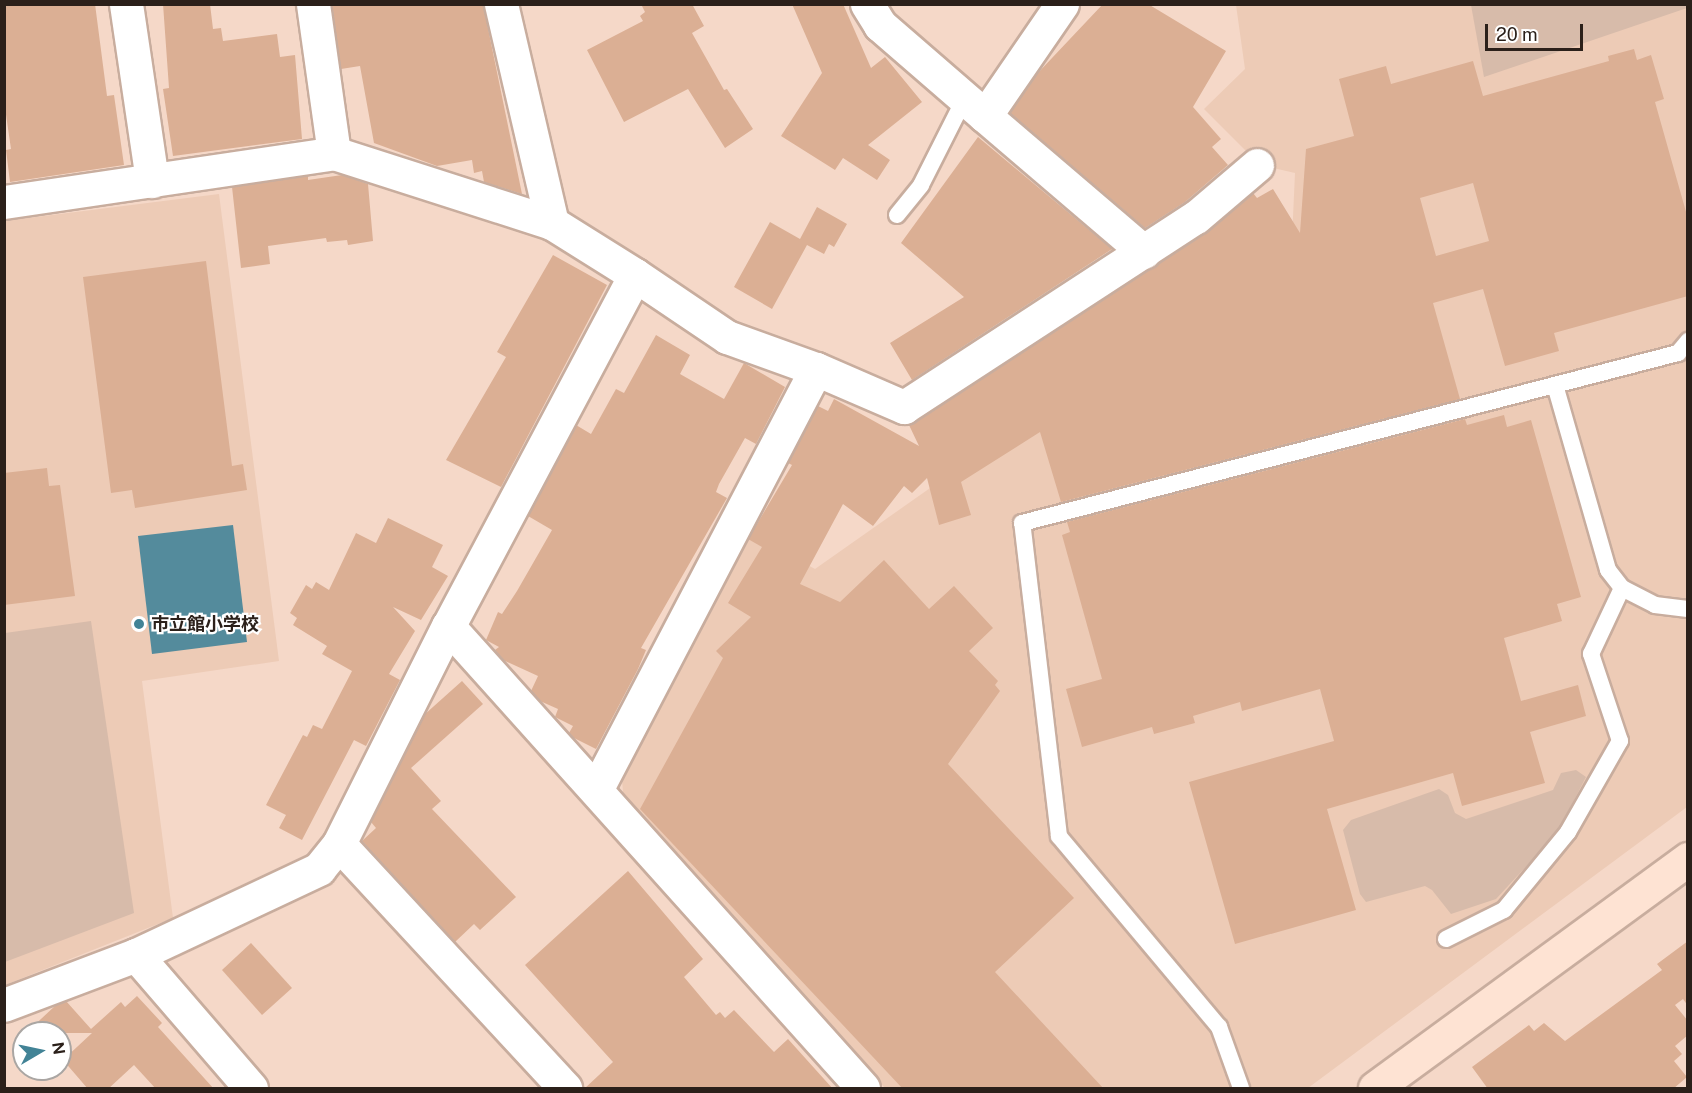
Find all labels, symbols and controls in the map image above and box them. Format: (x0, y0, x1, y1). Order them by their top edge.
scale bar (1488, 12, 1586, 50)
text: 20 m (1496, 24, 1538, 45)
place label: 市立館小学校 (151, 613, 259, 635)
marker: 市立館小学校 (132, 617, 146, 631)
north arrow (12, 1021, 72, 1081)
text: N (48, 1041, 69, 1056)

